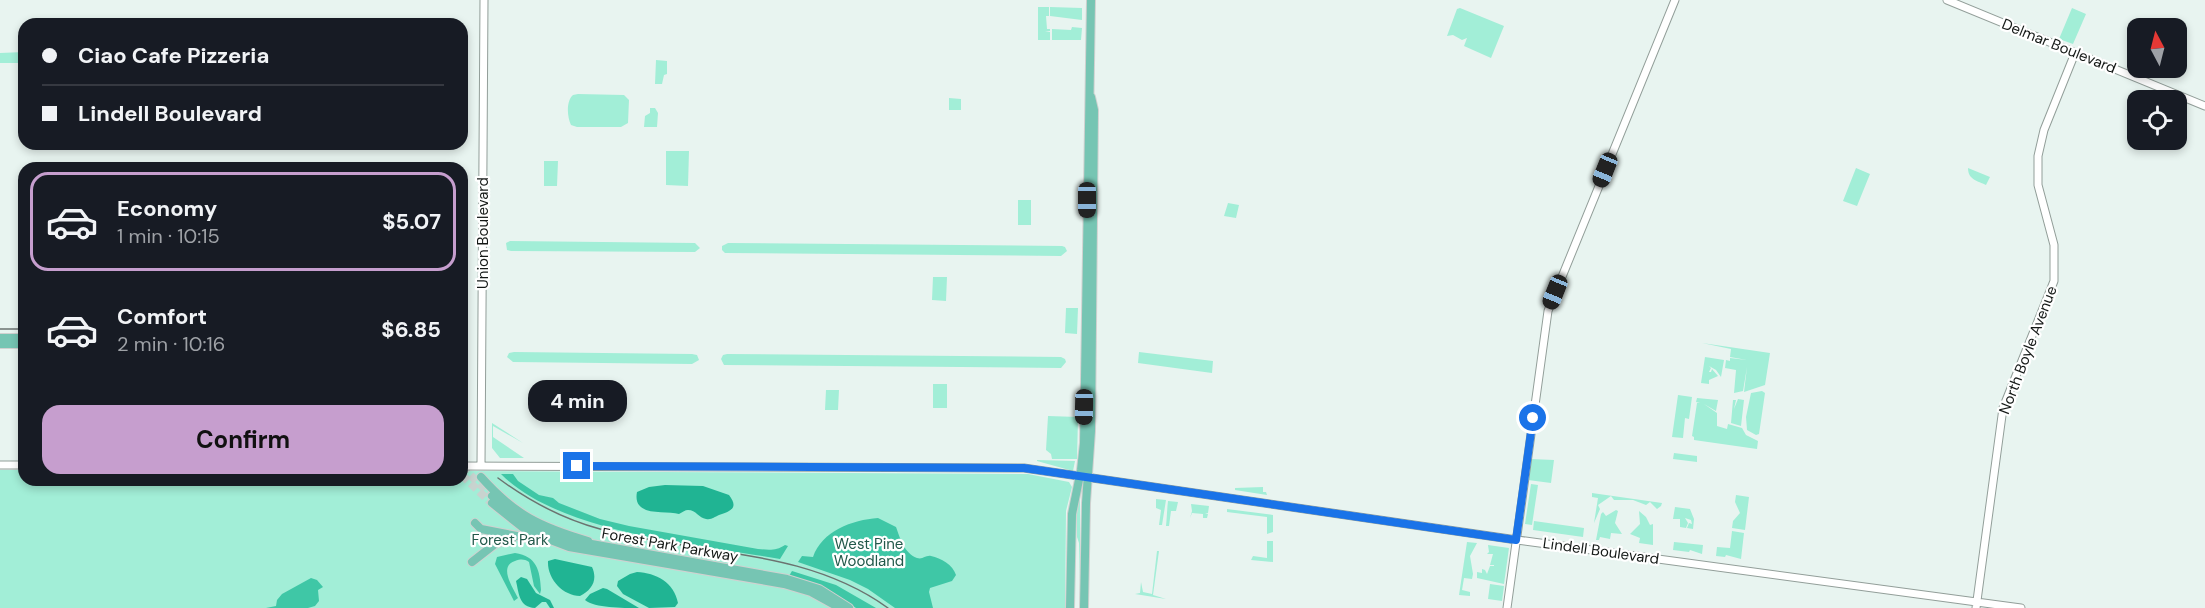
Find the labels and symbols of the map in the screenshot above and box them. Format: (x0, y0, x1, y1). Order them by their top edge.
street label: Delmar Boulevard (1999, 14, 2119, 78)
north arrow (2127, 18, 2187, 78)
car (1590, 150, 1620, 190)
street label: Union Boulevard (473, 177, 493, 289)
car (1078, 182, 1096, 218)
car (1540, 272, 1570, 312)
street label: North Boyle Avenue (1994, 283, 2062, 417)
callout: 4 min (528, 379, 626, 421)
car (1075, 389, 1093, 425)
route start (1519, 404, 1546, 431)
route end (563, 452, 590, 479)
street label: Forest Park Parkway (600, 523, 740, 567)
park label: Forest Park (471, 530, 549, 550)
street label: Lindell Boulevard (1542, 533, 1660, 569)
park label: West Pine Woodland (834, 534, 904, 571)

